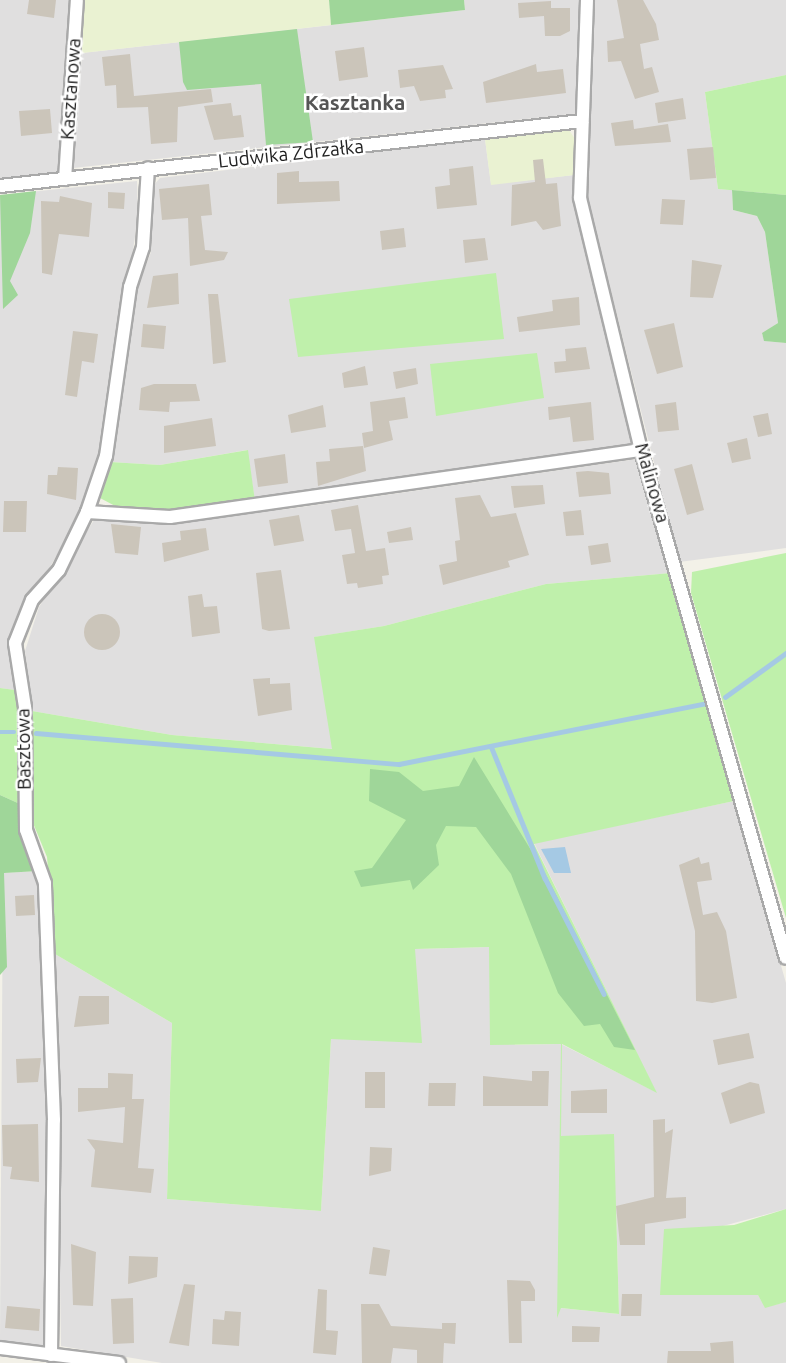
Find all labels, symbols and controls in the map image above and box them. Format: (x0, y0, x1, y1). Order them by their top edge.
street label: Kasztanowa (56, 37, 86, 141)
district label: Kasztanka (305, 89, 405, 115)
street label: Ludwika Zdrzałka (217, 135, 365, 173)
street label: Malinowa (630, 440, 674, 526)
street label: Basztowa (12, 708, 36, 790)

